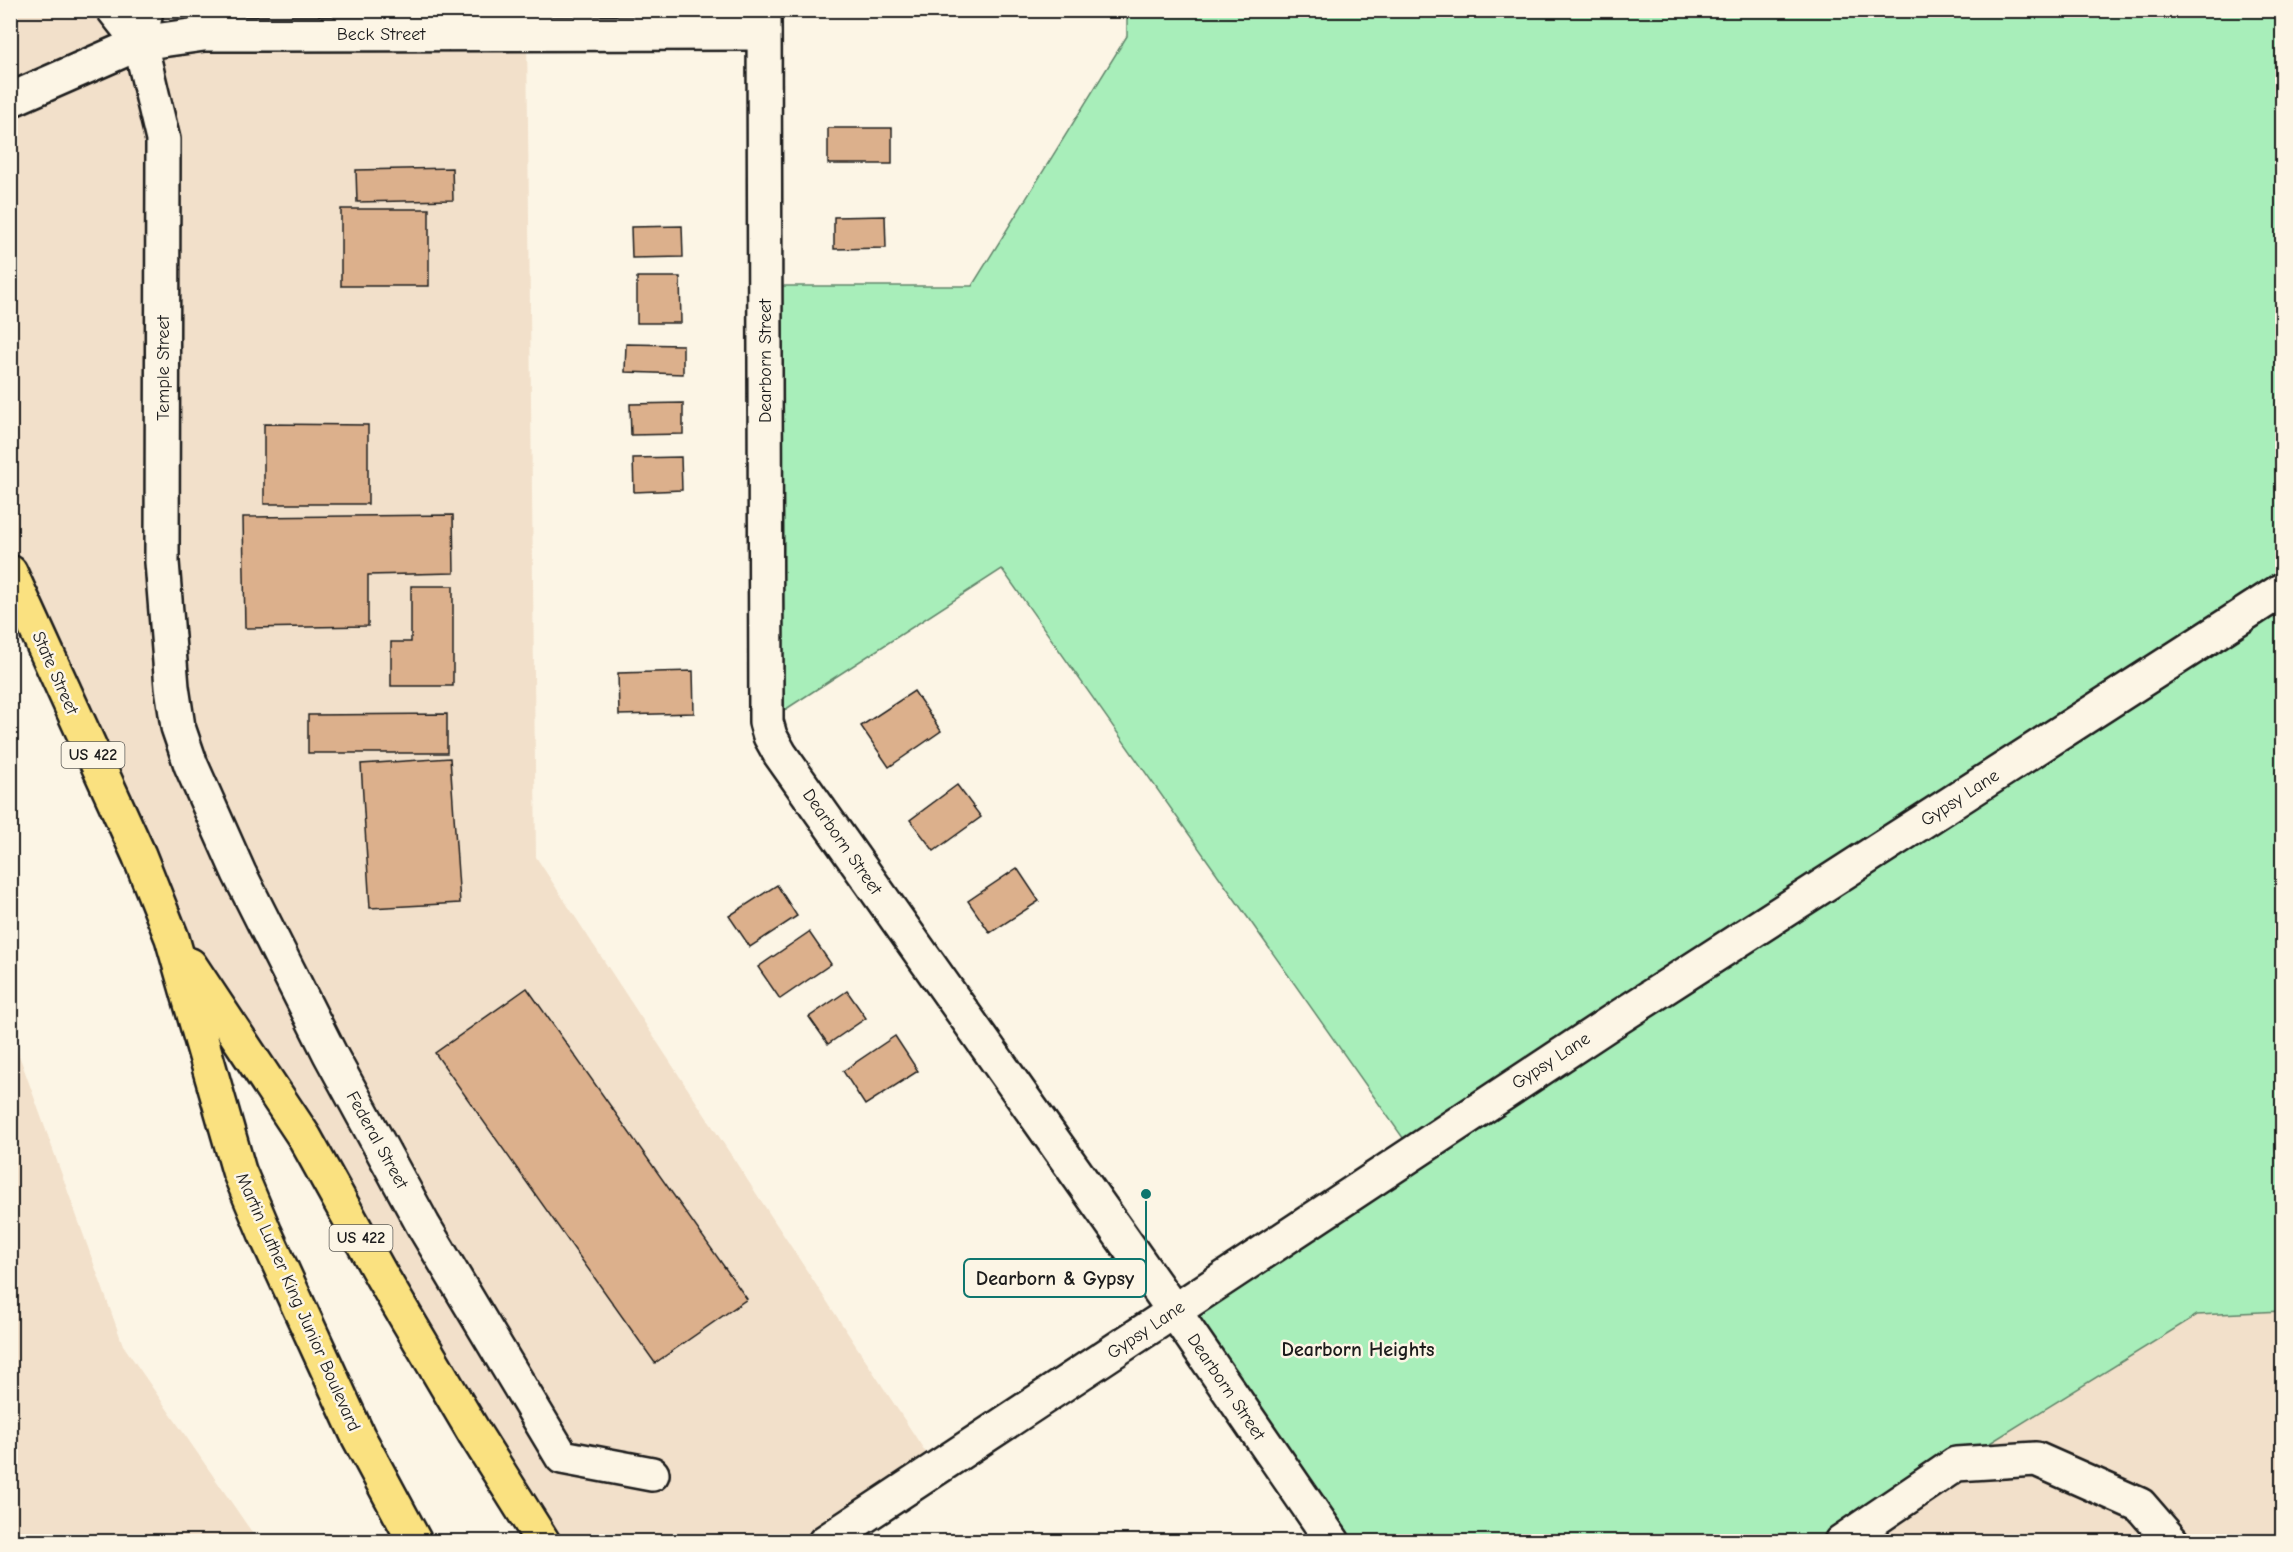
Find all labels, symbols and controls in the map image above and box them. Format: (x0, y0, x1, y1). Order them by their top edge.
street label: Beck Street (337, 24, 426, 45)
street label: Dearborn Street (755, 298, 776, 423)
street label: Temple Street (153, 314, 174, 421)
street label: State Street (27, 628, 83, 719)
road number: US 422 (62, 742, 124, 768)
street label: Gypsy Lane (1917, 765, 2003, 831)
street label: Dearborn Street (798, 785, 887, 900)
street label: Gypsy Lane (1508, 1028, 1594, 1094)
street label: Federal Street (342, 1088, 413, 1193)
street label: Martin Luther King Junior Boulevard (231, 1169, 365, 1435)
road number: US 422 (330, 1225, 392, 1251)
callout: Dearborn & Gypsy (964, 1259, 1146, 1297)
text: Dearborn & Gypsy (976, 1267, 1135, 1290)
street label: Gypsy Lane (1103, 1296, 1189, 1364)
street label: Dearborn Street (1183, 1330, 1270, 1445)
district label: Dearborn Heights (1282, 1338, 1434, 1361)

